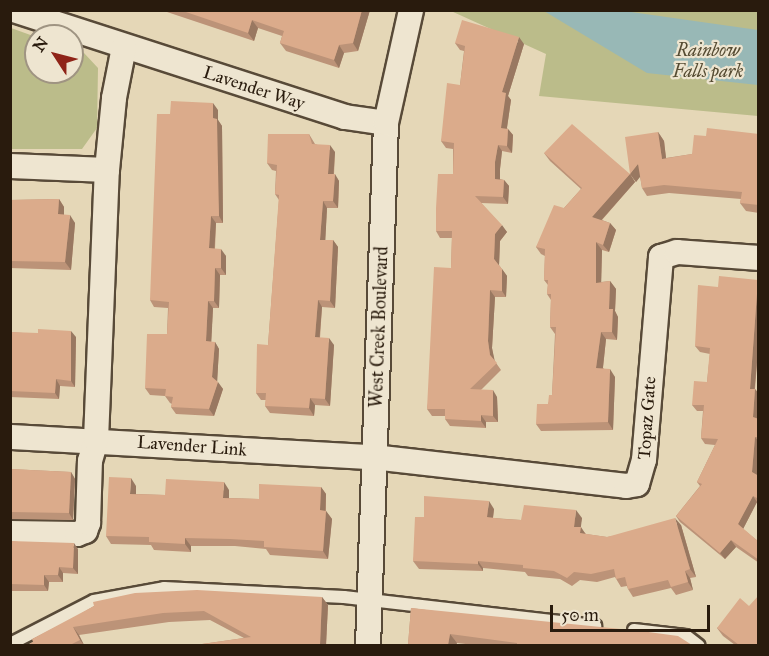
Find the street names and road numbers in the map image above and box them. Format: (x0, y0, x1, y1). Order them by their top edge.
street label: Lavender Way (200, 61, 308, 115)
street label: West Creek Boulevard (365, 246, 393, 408)
street label: Topaz Gate (633, 376, 661, 460)
street label: Lavender Link (136, 431, 248, 461)

